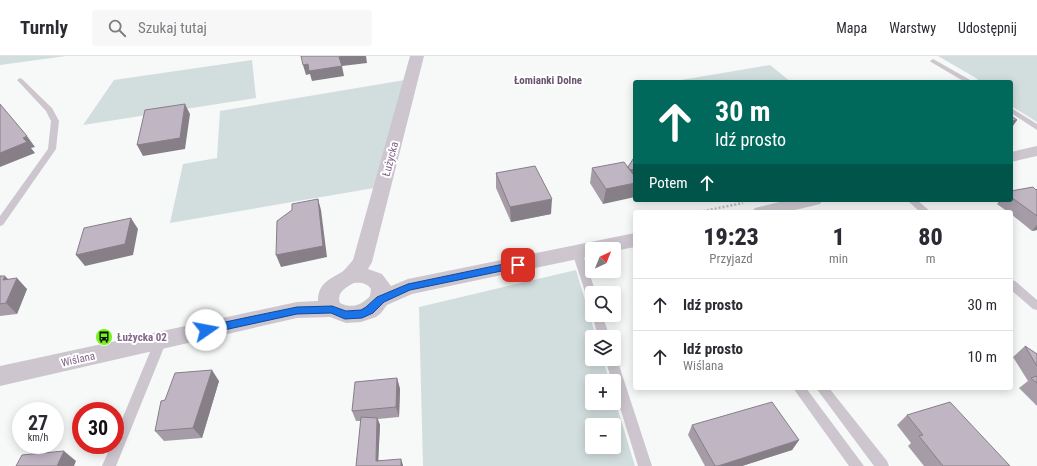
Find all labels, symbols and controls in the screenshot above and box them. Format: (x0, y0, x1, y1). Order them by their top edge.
search box (92, 10, 372, 46)
text: Turnly (20, 16, 68, 39)
icon: search (106, 17, 128, 39)
text: Szukaj tutaj (138, 19, 207, 37)
text: Mapa (836, 20, 867, 36)
text: Warstwy (889, 20, 936, 36)
text: Udostępnij (958, 20, 1017, 36)
district label: Łomianki Dolne (514, 74, 582, 87)
text: 30 m (715, 95, 771, 128)
icon: ahead (649, 96, 701, 148)
text: Idź prosto (715, 129, 786, 150)
street label: Łużycka (380, 140, 401, 178)
icon: ahead (696, 172, 718, 194)
text: Potem (649, 174, 688, 192)
text: 19:23 (703, 223, 759, 251)
text: 1 (832, 223, 845, 251)
text: 80 (918, 223, 943, 251)
north arrow (585, 242, 621, 278)
map controls (585, 242, 621, 454)
pin (501, 248, 535, 282)
text: Przyjazd (709, 251, 753, 266)
text: min (829, 251, 848, 266)
text: m (926, 251, 935, 266)
icon: arrive (507, 254, 529, 276)
button: search (585, 286, 621, 322)
icon: ahead (649, 294, 671, 316)
text: Idź prosto (683, 296, 743, 314)
text: 30 m (967, 296, 997, 314)
position arrow (185, 309, 227, 351)
bus stop icon: Łużycka 02 (94, 327, 114, 347)
button: layers (585, 330, 621, 366)
place label: Łużycka 02 (117, 331, 167, 344)
text: Idź prosto (683, 340, 743, 358)
icon: ahead (649, 346, 671, 368)
text: 10 m (967, 348, 997, 366)
street label: Wiślana (60, 349, 96, 370)
text: Wiślana (683, 358, 724, 373)
button: + (585, 374, 621, 410)
speed limit sign: 30 (72, 402, 124, 454)
text: 27 (28, 411, 48, 435)
button: − (585, 418, 621, 454)
text: km/h (28, 432, 48, 443)

